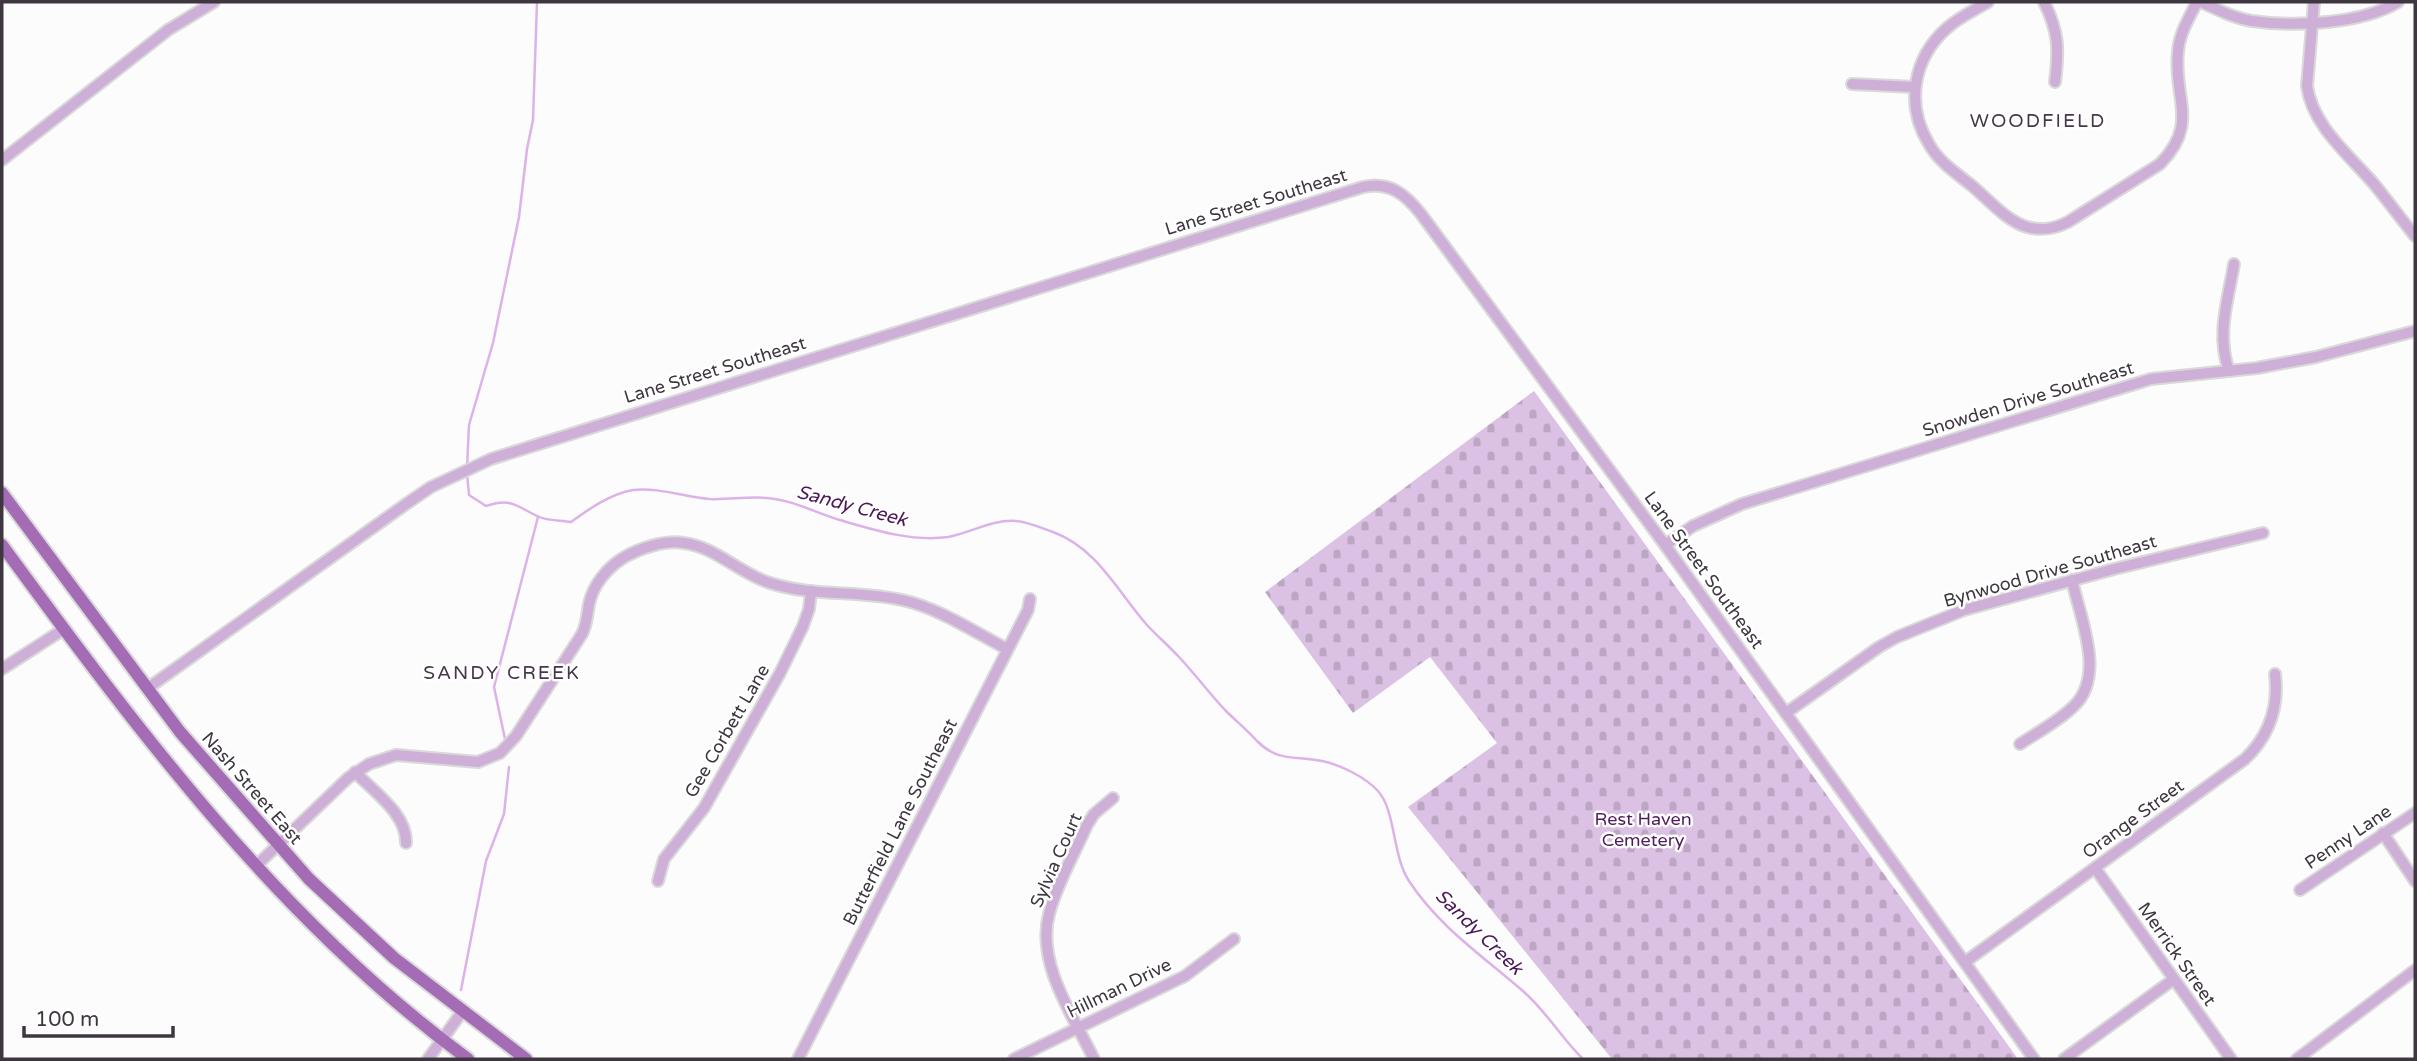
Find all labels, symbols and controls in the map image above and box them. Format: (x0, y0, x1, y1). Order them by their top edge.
district label: WOODFIELD (1970, 110, 2106, 132)
street label: Lane Street Southeast (1162, 164, 1350, 240)
street label: Lane Street Southeast (621, 332, 809, 408)
street label: Snowden Drive Southeast (1920, 356, 2136, 442)
water label: Sandy Creek (795, 481, 911, 532)
street label: Lane Street Southeast (1640, 487, 1769, 653)
street label: Bynwood Drive Southeast (1941, 530, 2159, 612)
street label: Gee Corbett Lane (680, 660, 774, 802)
district label: SANDY CREEK (423, 662, 581, 684)
street label: Butterfield Lane Southeast (838, 715, 962, 929)
street label: Nash Street East (197, 727, 307, 849)
street label: Orange Street (2078, 775, 2188, 863)
street label: Penny Lane (2300, 800, 2396, 874)
park label: Rest Haven Cemetery (1594, 808, 1692, 851)
street label: Sylvia Court (1025, 809, 1087, 911)
water label: Sandy Creek (1431, 885, 1528, 980)
street label: Merrick Street (2133, 898, 2221, 1010)
street label: Hillman Drive (1063, 953, 1175, 1023)
scale bar (24, 995, 173, 1038)
text: 100 m (35, 1007, 99, 1032)

